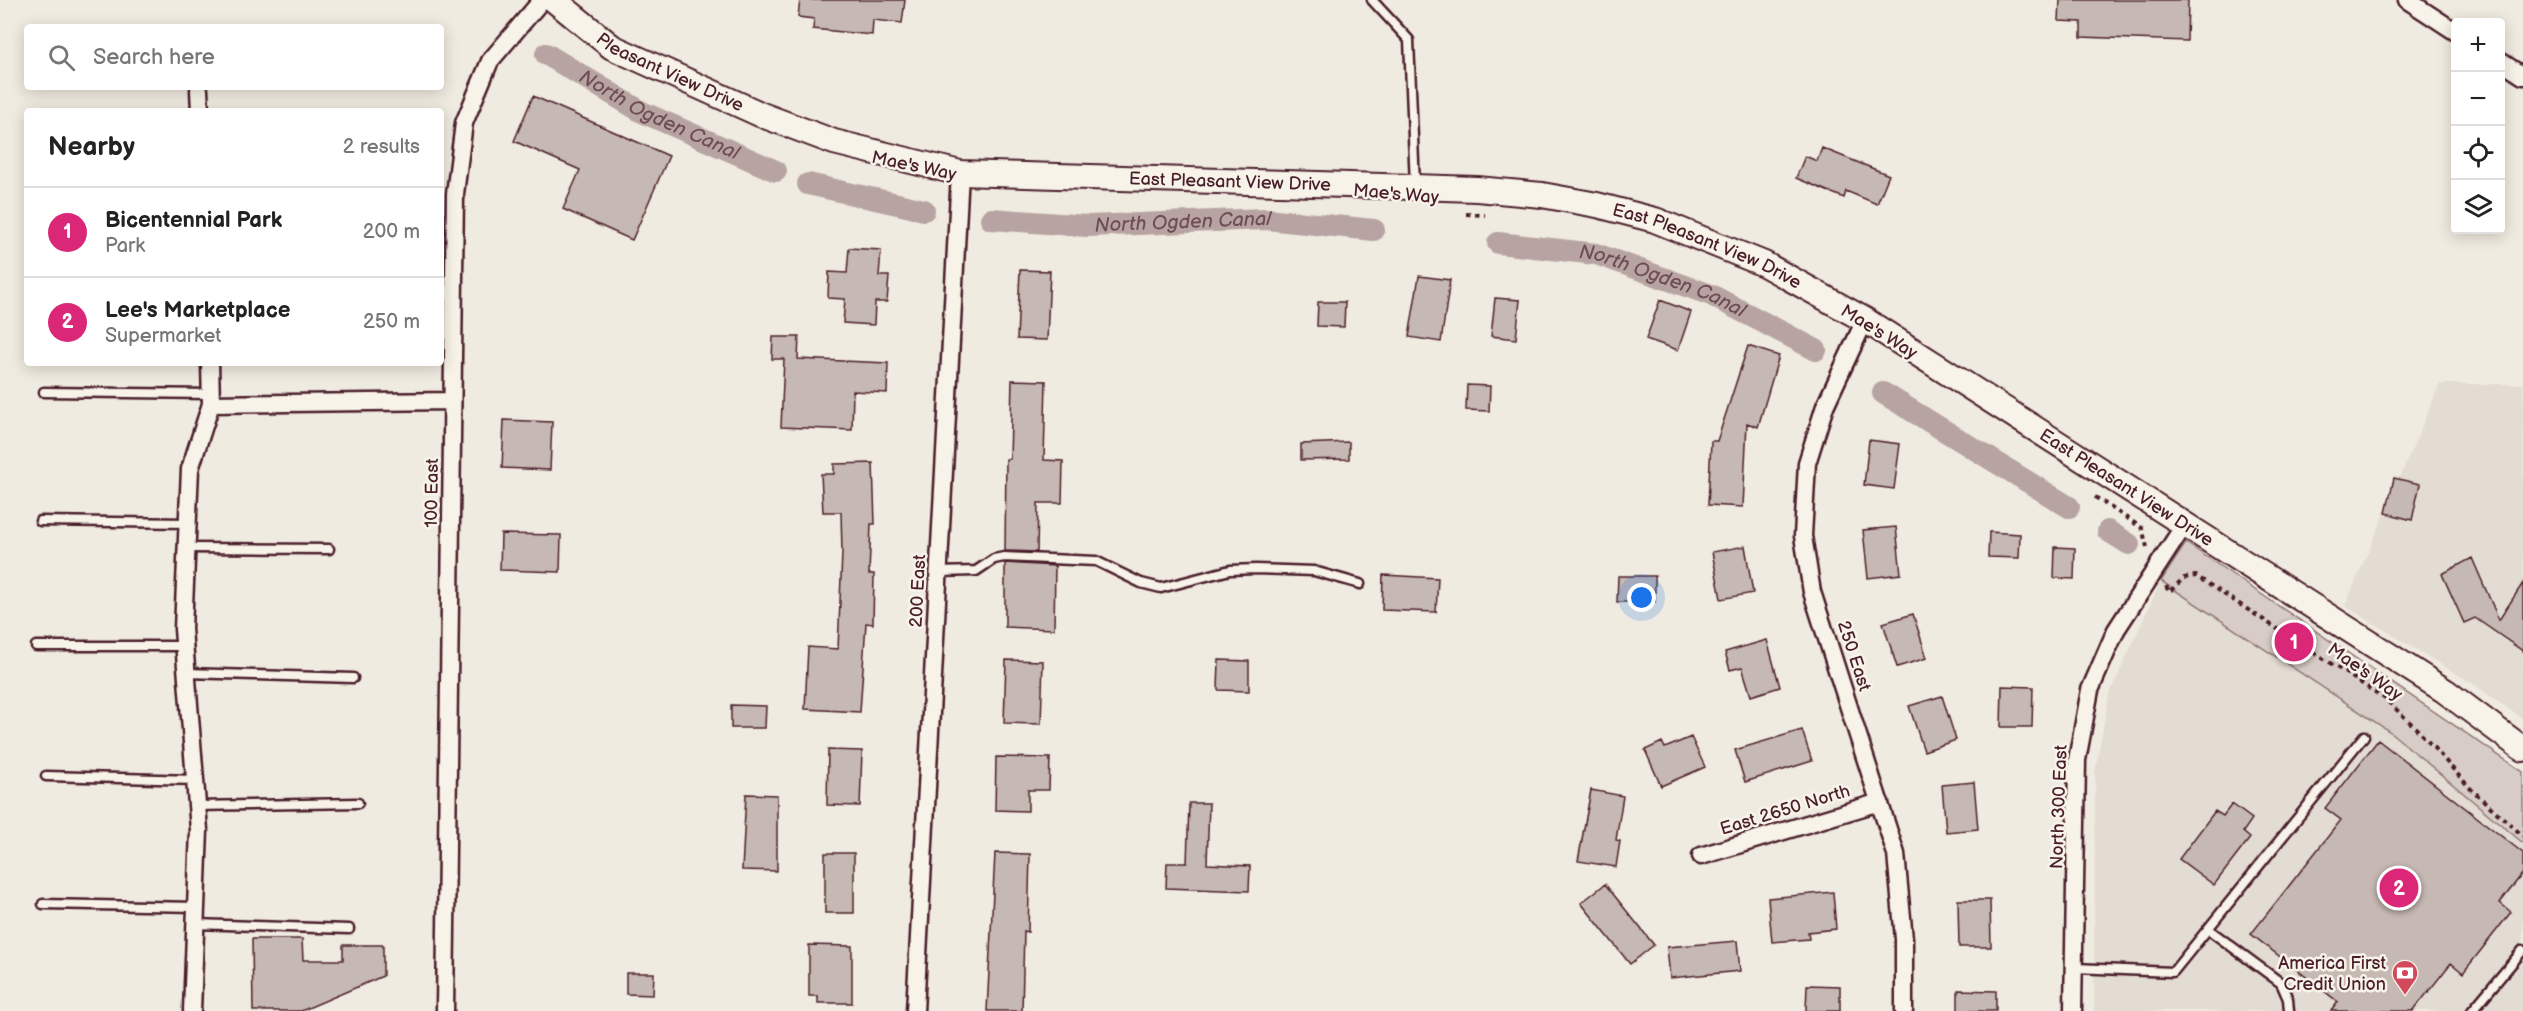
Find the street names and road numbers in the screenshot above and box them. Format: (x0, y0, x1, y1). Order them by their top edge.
street label: Pleasant View Drive (592, 28, 747, 116)
street label: Mae's Way (870, 147, 959, 185)
street label: East Pleasant View Drive (1129, 168, 1331, 195)
street label: Mae's Way (1352, 180, 1441, 208)
street label: East Pleasant View Drive (1610, 199, 1805, 293)
street label: Mae's Way (1837, 300, 1922, 364)
street label: East Pleasant View Drive (2036, 424, 2218, 551)
street label: 100 East (421, 458, 443, 528)
street label: 200 East (906, 553, 930, 628)
street label: 250 East (1833, 618, 1875, 694)
street label: Mae's Way (2324, 639, 2407, 706)
street label: North 300 East (2046, 744, 2072, 870)
street label: East 2650 North (1718, 780, 1852, 840)

